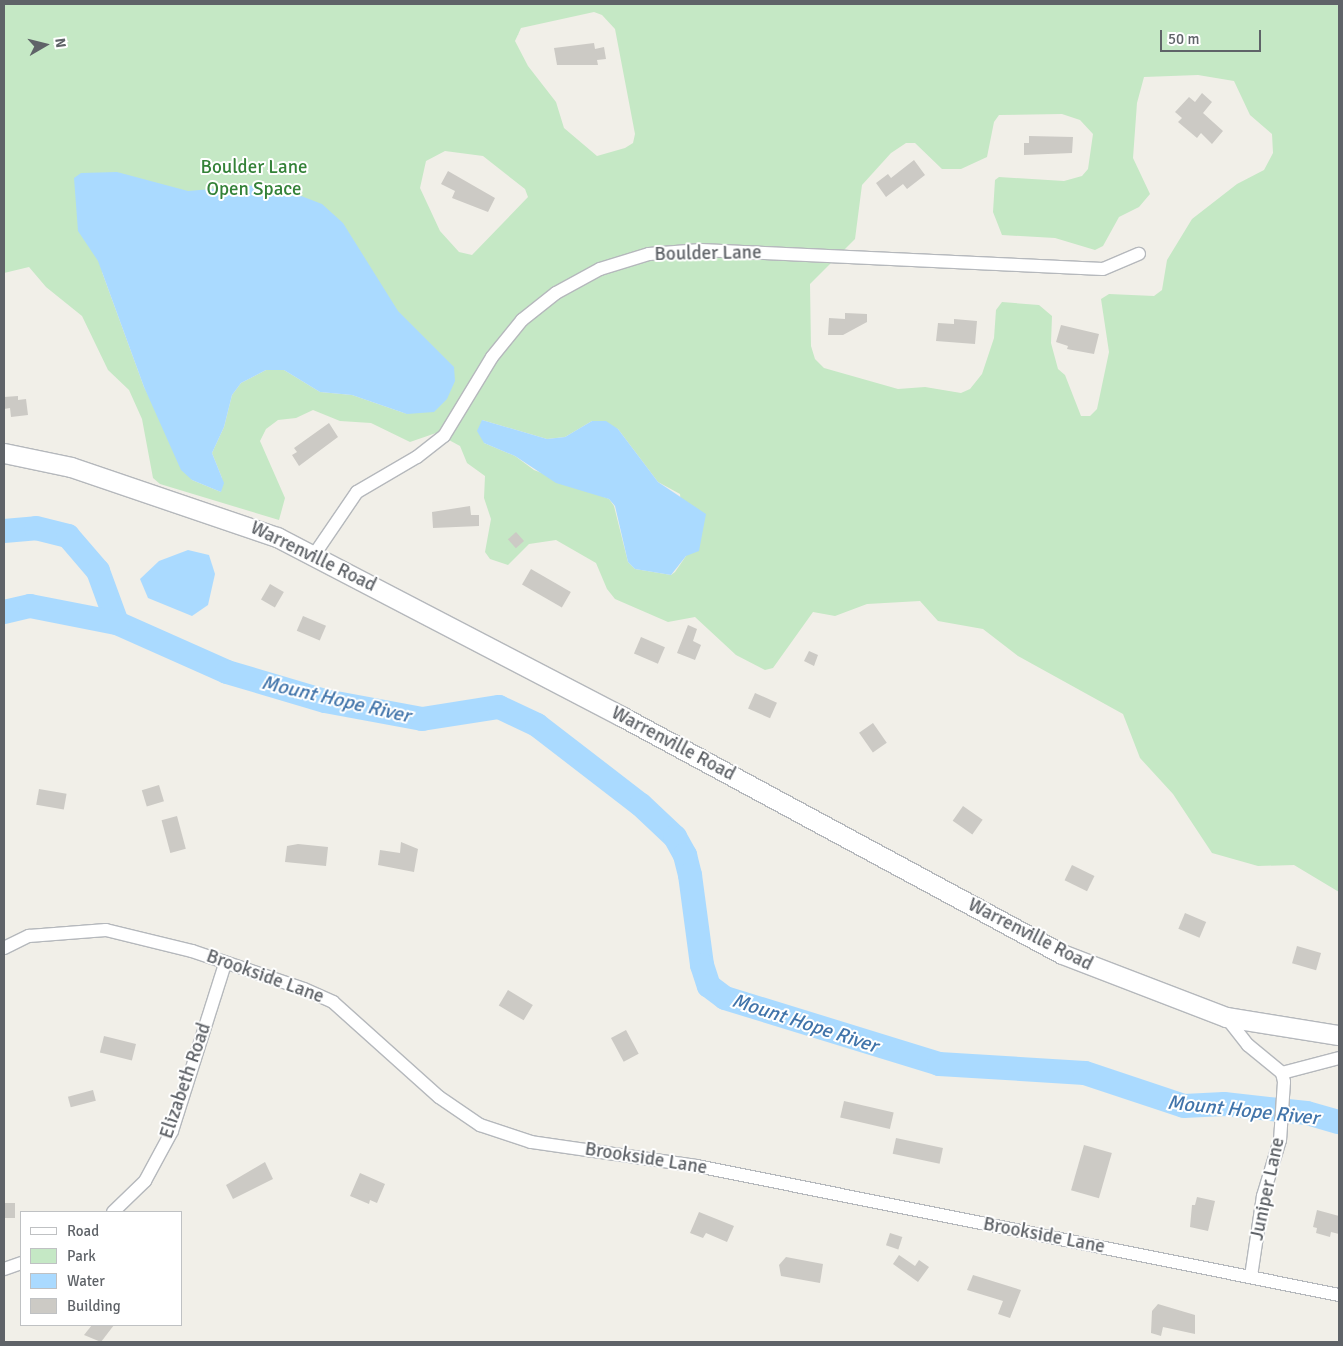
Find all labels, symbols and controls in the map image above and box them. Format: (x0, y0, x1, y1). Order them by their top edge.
north arrow (20, 20, 70, 70)
scale bar (1163, 20, 1264, 52)
text: 50 m (1168, 30, 1199, 48)
text: N (51, 37, 69, 49)
park label: Boulder Lane Open Space (200, 157, 308, 201)
street label: Boulder Lane (654, 242, 762, 266)
street label: Warrenville Road (246, 517, 380, 597)
water label: Mount Hope River (259, 670, 413, 728)
street label: Warrenville Road (607, 702, 739, 786)
street label: Warrenville Road (964, 894, 1096, 976)
street label: Brookside Lane (203, 945, 327, 1009)
water label: Mount Hope River (729, 988, 881, 1058)
street label: Elizabeth Road (156, 1020, 216, 1142)
water label: Mount Hope River (1166, 1090, 1320, 1130)
street label: Juniper Lane (1246, 1136, 1290, 1242)
street label: Brookside Lane (583, 1138, 709, 1180)
legend (20, 1211, 182, 1326)
street label: Brookside Lane (981, 1213, 1107, 1259)
text: Road (67, 1222, 99, 1240)
text: Park (67, 1247, 96, 1265)
text: Water (67, 1272, 105, 1290)
text: Building (67, 1297, 121, 1315)

